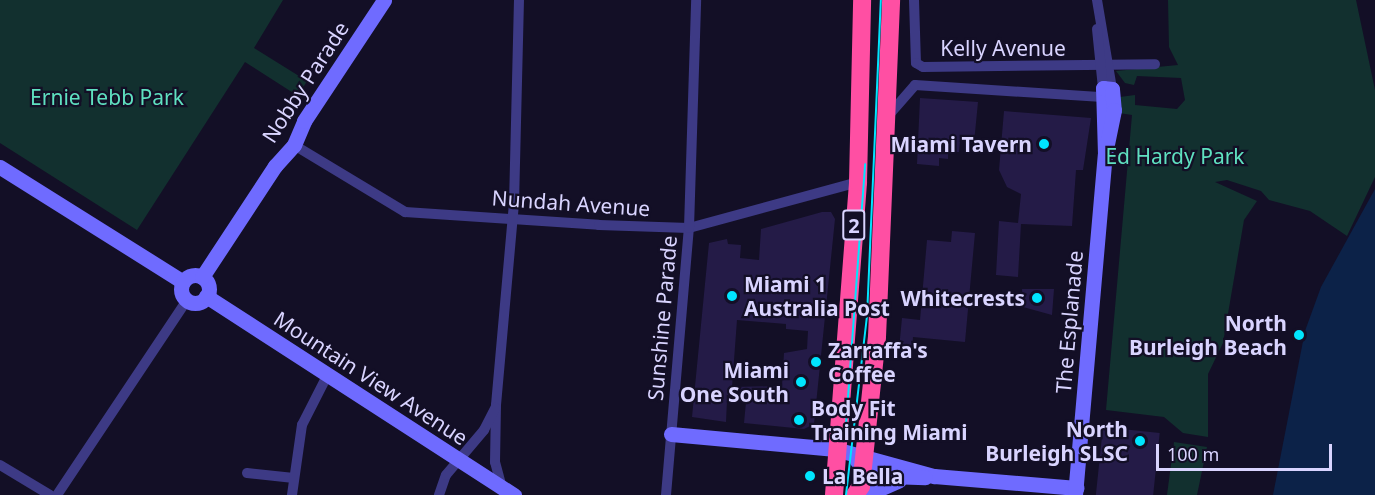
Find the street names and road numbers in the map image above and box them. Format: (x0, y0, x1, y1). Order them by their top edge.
street label: Nobby Parade (256, 17, 354, 147)
street label: Kelly Avenue (940, 35, 1066, 61)
street label: Nundah Avenue (491, 185, 651, 221)
road number: 2 (842, 208, 866, 242)
street label: Sunshine Parade (642, 234, 682, 402)
street label: The Esplanade (1050, 250, 1088, 394)
street label: Mountain View Avenue (269, 306, 473, 450)

